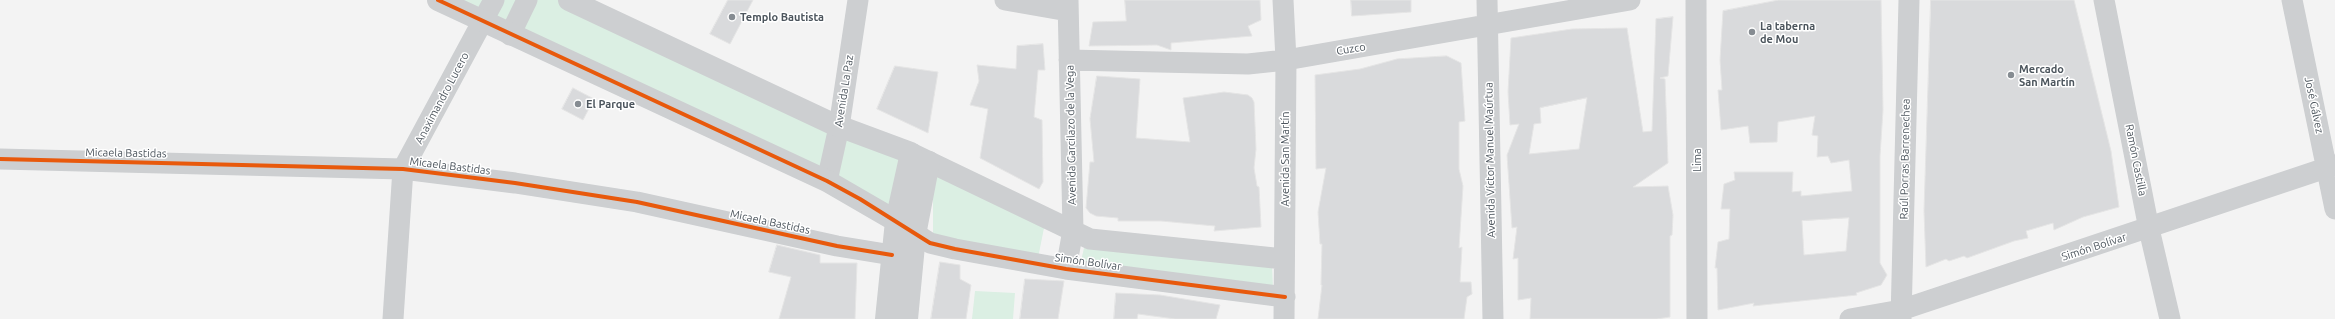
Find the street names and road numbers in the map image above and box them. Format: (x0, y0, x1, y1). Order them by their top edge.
street label: Cuzco (1335, 40, 1367, 58)
street label: Anaximandro Lucero (412, 50, 472, 146)
street label: Avenida La Paz (832, 54, 856, 128)
street label: Avenida Garcilazo de la Vega (1063, 65, 1079, 205)
street label: José Gálvez (2302, 76, 2326, 134)
street label: Avenida Víctor Manuel Maúrtua (1482, 82, 1498, 238)
street label: Raúl Porras Barrenechea (1897, 98, 1913, 220)
street label: Avenida San Martín (1278, 112, 1292, 206)
street label: Ramón Castilla (2123, 123, 2149, 197)
street label: Micaela Bastidas (85, 146, 167, 160)
street label: Lima (1690, 148, 1704, 172)
street label: Micaela Bastidas (409, 154, 491, 178)
street label: Micaela Bastidas (729, 207, 811, 237)
street label: Simón Bolívar (2060, 230, 2128, 264)
street label: Simón Bolívar (1054, 251, 1122, 273)

